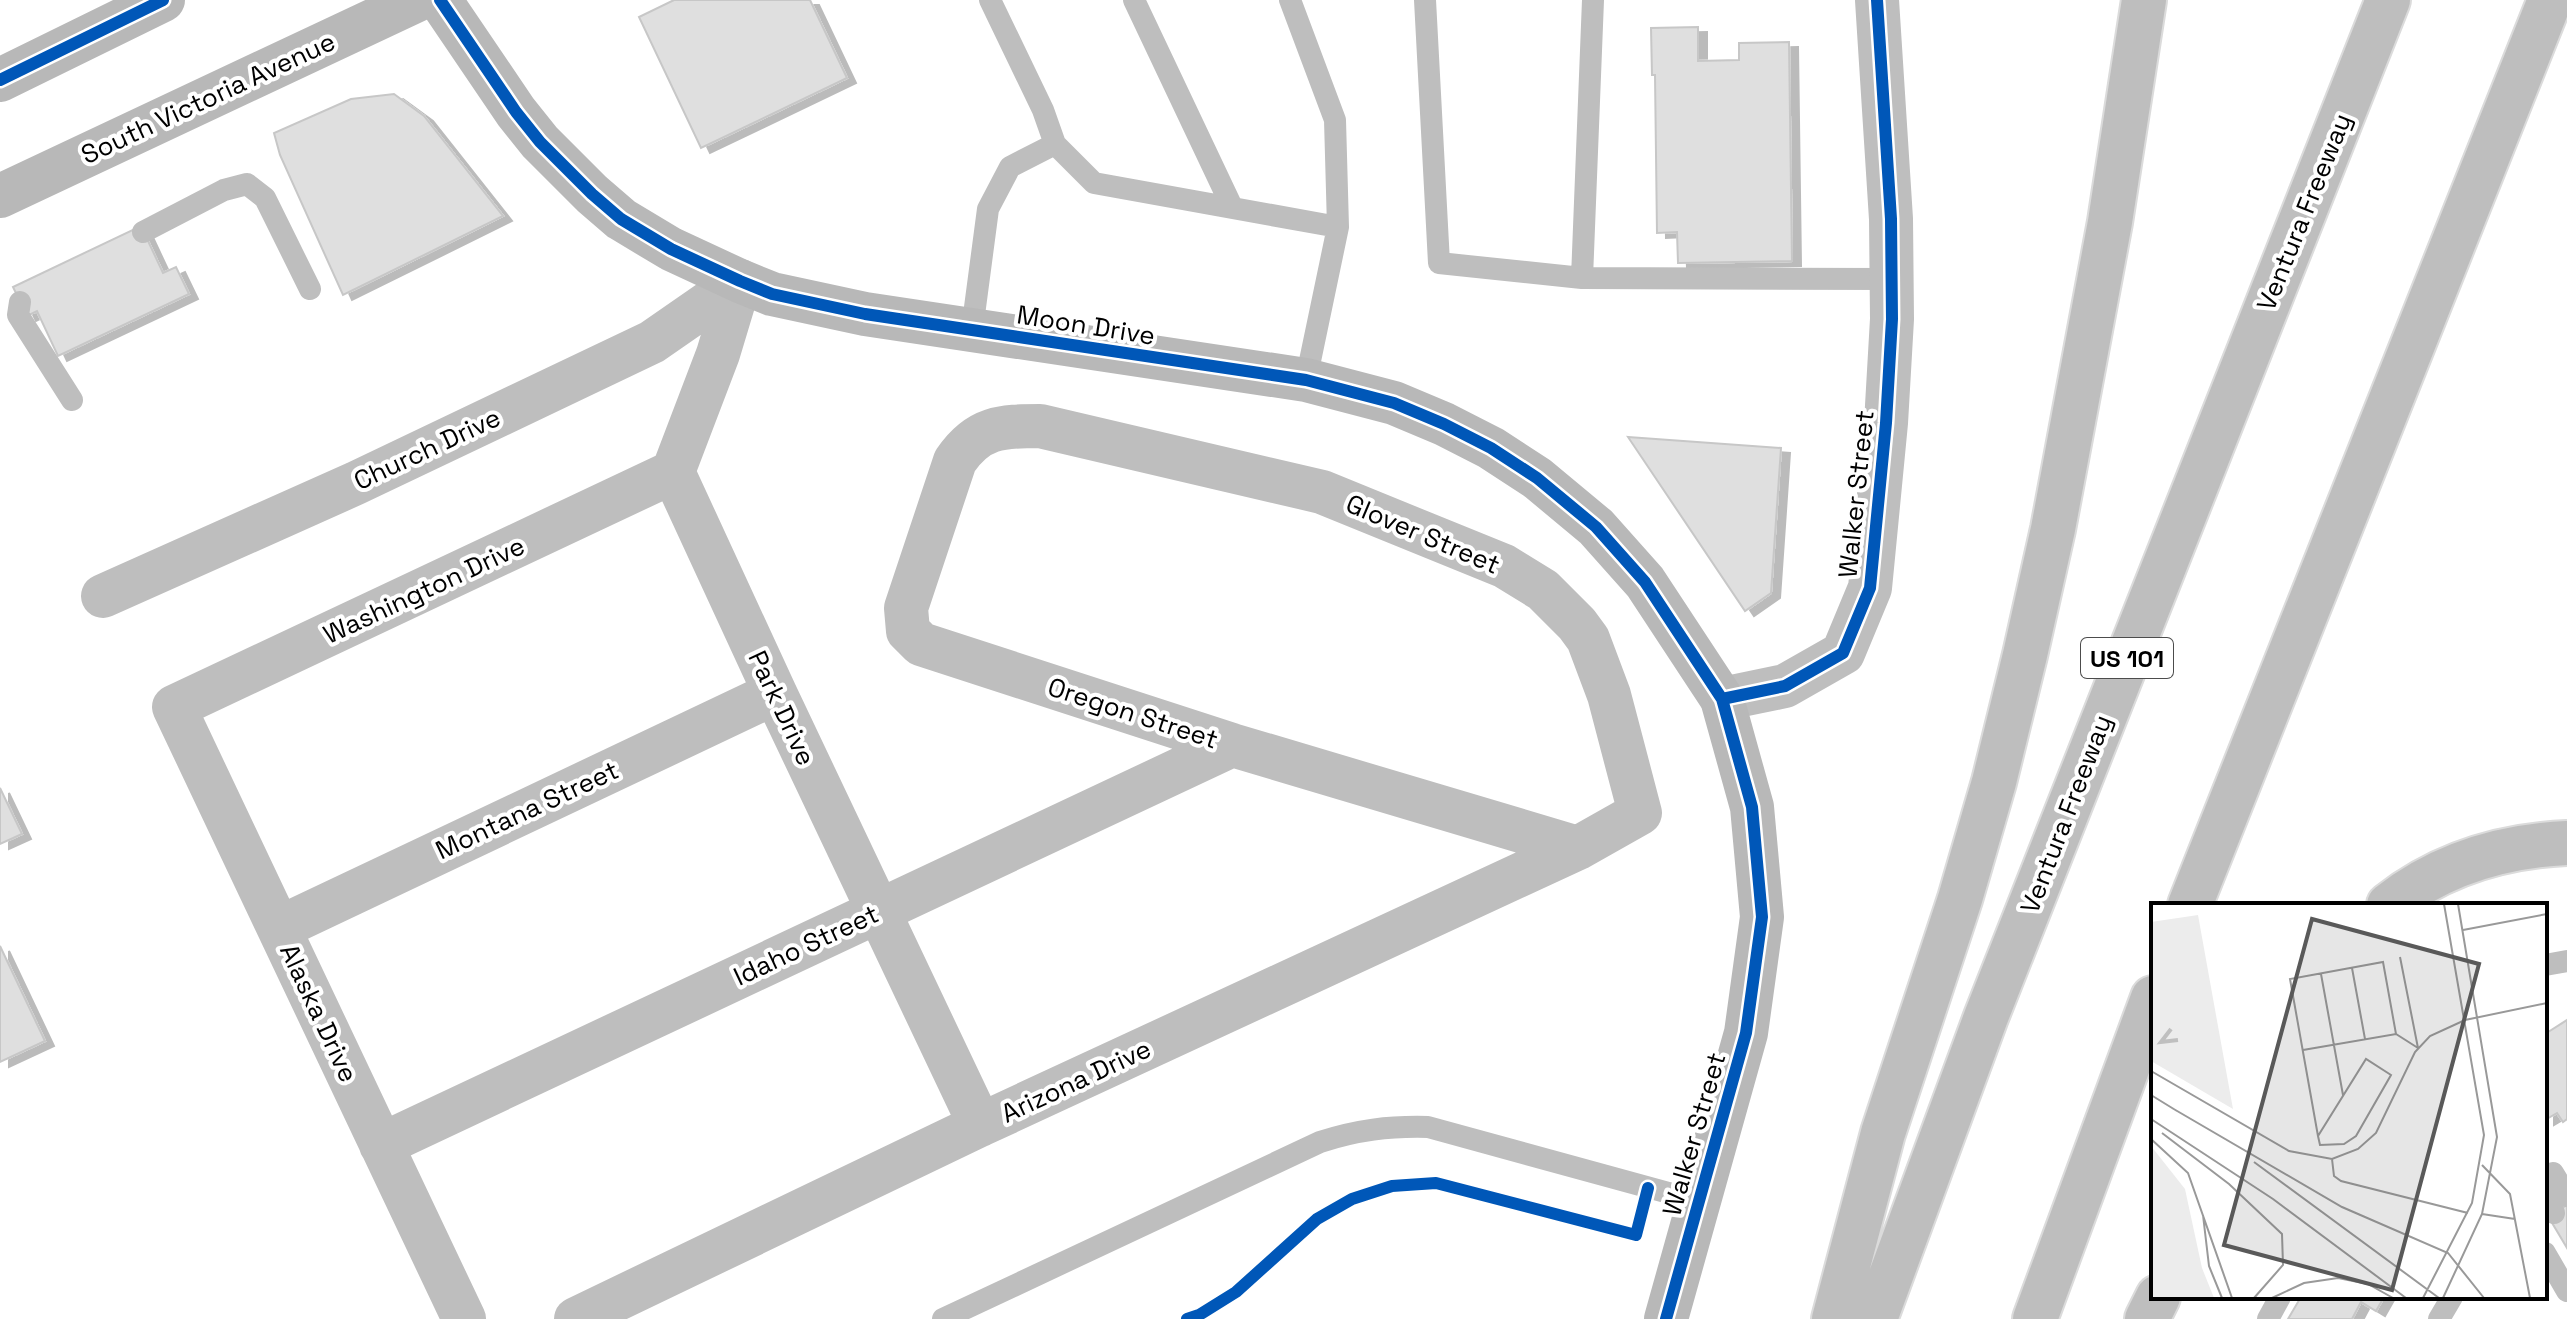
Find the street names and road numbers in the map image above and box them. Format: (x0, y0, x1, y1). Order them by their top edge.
street label: South Victoria Avenue (76, 24, 340, 172)
street label: Ventura Freeway (2249, 108, 2359, 316)
street label: Moon Drive (1014, 297, 1158, 353)
street label: Church Drive (348, 400, 506, 498)
street label: Walker Street (1830, 408, 1882, 580)
street label: Glover Street (1341, 486, 1505, 582)
street label: Washington Drive (318, 528, 530, 652)
road number: US 101 (2081, 638, 2173, 678)
street label: Park Drive (741, 645, 823, 771)
street label: Oregon Street (1044, 669, 1222, 757)
street label: Ventura Freeway (2012, 710, 2120, 918)
street label: Montana Street (430, 753, 624, 867)
street label: Idaho Street (728, 897, 884, 993)
street label: Alaska Drive (272, 938, 366, 1088)
street label: Arizona Drive (996, 1031, 1156, 1131)
street label: Walker Street (1654, 1048, 1734, 1220)

